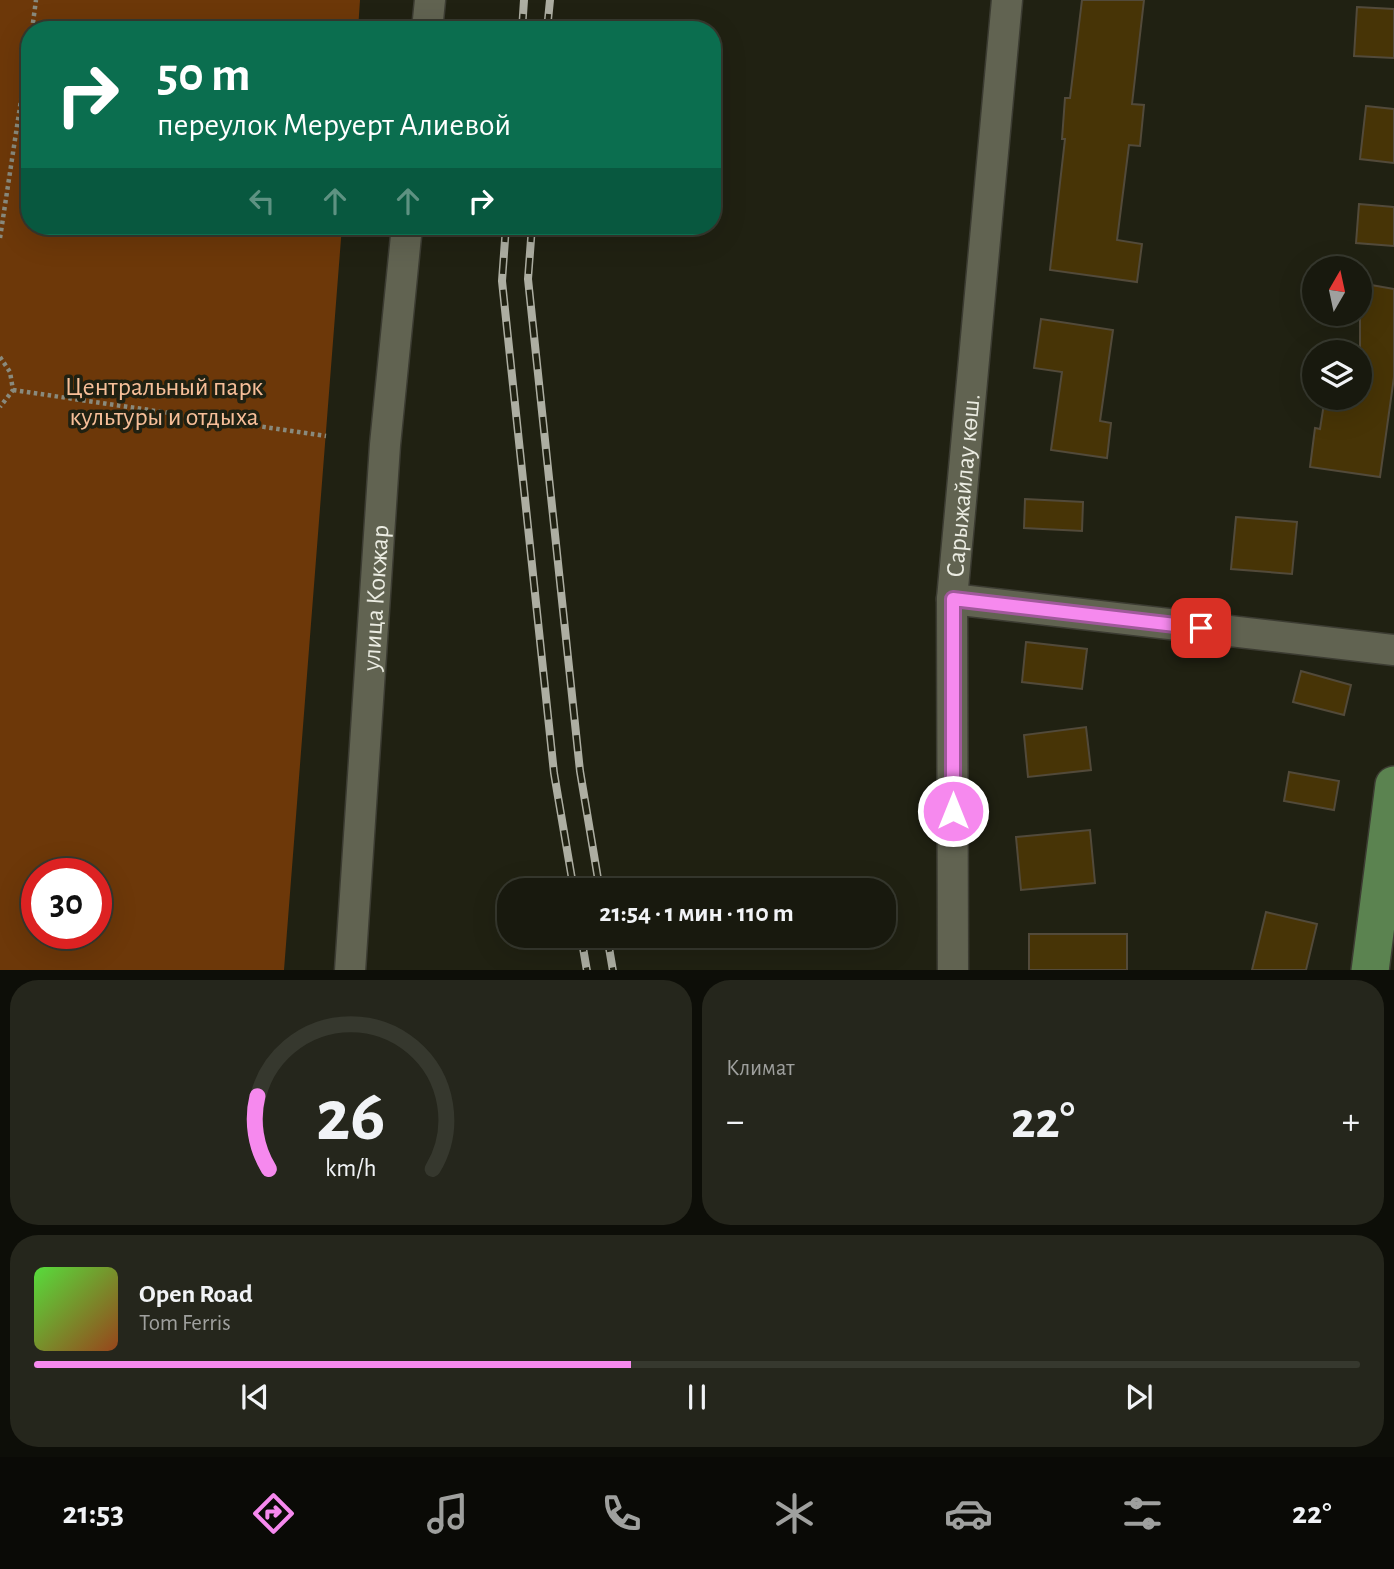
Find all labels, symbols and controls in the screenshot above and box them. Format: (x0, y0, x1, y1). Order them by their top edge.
icon: right (42, 49, 133, 140)
text: 50 m (157, 51, 251, 100)
text: переулок Меруерт Алиевой (157, 109, 511, 141)
icon: left (243, 182, 281, 220)
icon: ahead (316, 182, 354, 220)
icon: ahead (389, 182, 427, 220)
icon: right (462, 182, 500, 220)
north arrow (1302, 256, 1372, 326)
map controls (1302, 256, 1372, 410)
button: layers (1302, 340, 1372, 410)
park label: Центральный парк культуры и отдыха (65, 374, 263, 430)
street label: Сарыжайлау көш. (942, 392, 985, 579)
street label: улица Кокжар (358, 524, 394, 673)
pin (1171, 598, 1231, 658)
icon: arrive (1182, 609, 1220, 647)
position arrow (916, 774, 990, 848)
speed limit sign: 30 (21, 858, 112, 949)
text: 21:54 · 1 мин · 110 m (599, 900, 794, 926)
text: Климат (726, 1057, 795, 1080)
text: 26 (316, 1081, 386, 1154)
text: 22° (1011, 1095, 1075, 1147)
text: − (726, 1103, 744, 1141)
text: + (1342, 1103, 1360, 1141)
text: km/h (325, 1155, 377, 1180)
text: Open Road (139, 1281, 253, 1307)
text: Tom Ferris (139, 1312, 231, 1335)
icon: previous (236, 1378, 274, 1416)
icon: pause (678, 1378, 716, 1416)
icon: next (1120, 1378, 1158, 1416)
icon: directions (249, 1489, 298, 1538)
icon: music (423, 1489, 472, 1538)
icon: phone (597, 1489, 646, 1538)
icon: climate (770, 1489, 819, 1538)
icon: car (944, 1489, 993, 1538)
icon: filters (1118, 1489, 1167, 1538)
text: 21:53 (62, 1497, 124, 1529)
text: 22° (1292, 1497, 1332, 1529)

